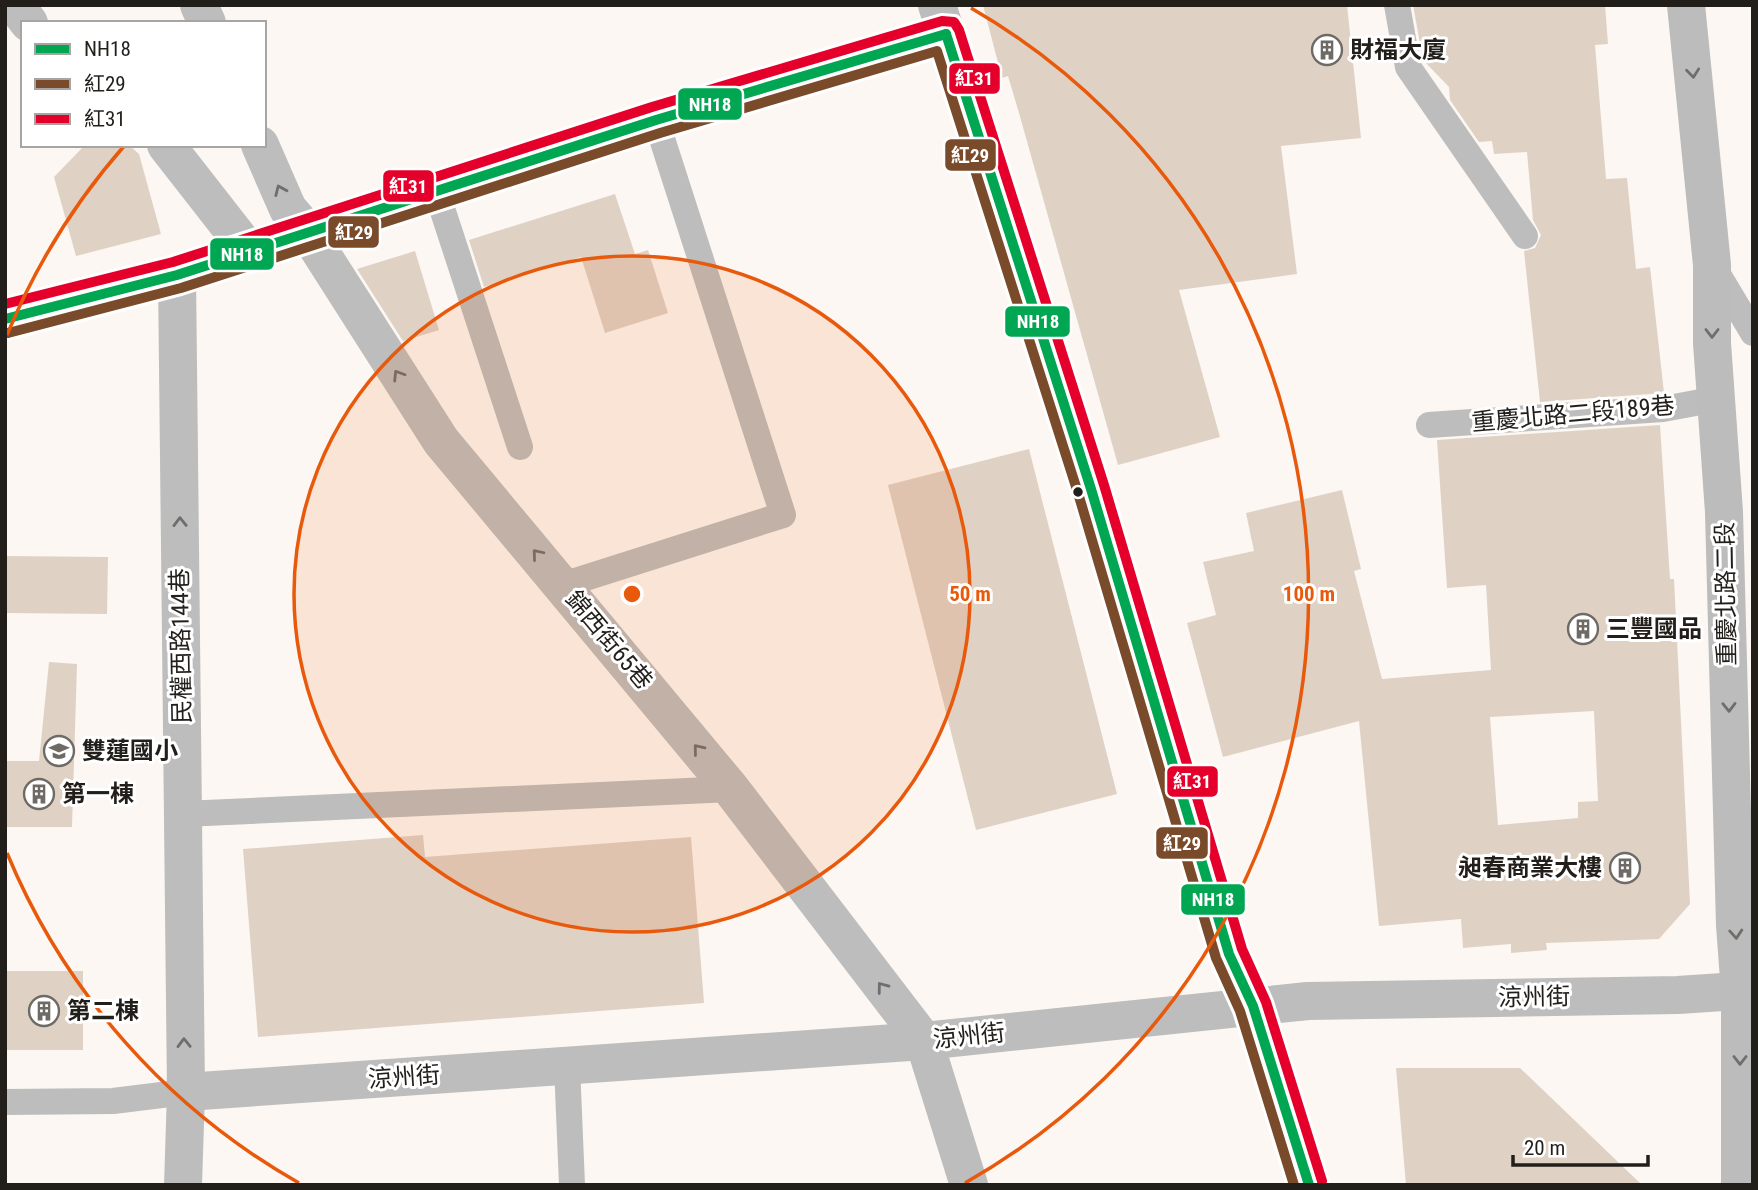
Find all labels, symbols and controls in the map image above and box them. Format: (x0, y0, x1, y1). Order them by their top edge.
legend (21, 21, 266, 147)
building icon: 財福大廈 (1310, 33, 1344, 67)
place label: 財福大廈 (1350, 36, 1446, 64)
text: NH18 (84, 37, 131, 61)
line badge: 紅31 (948, 62, 1001, 95)
text: 紅31 (955, 67, 993, 90)
one-way arrow (1685, 68, 1700, 79)
text: 紅29 (84, 72, 126, 96)
line badge: NH18 (677, 87, 743, 121)
text: NH18 (689, 93, 731, 116)
text: 紅31 (84, 107, 126, 131)
line badge: 紅29 (944, 138, 997, 172)
text: 紅29 (951, 144, 989, 167)
line badge: 紅31 (382, 169, 435, 203)
text: 紅31 (389, 175, 427, 198)
one-way arrow (274, 185, 288, 197)
line badge: 紅29 (327, 215, 380, 249)
text: 紅29 (335, 221, 373, 244)
line badge: NH18 (209, 237, 275, 271)
text: NH18 (221, 243, 263, 266)
line badge: NH18 (1004, 305, 1071, 338)
text: NH18 (1017, 310, 1059, 333)
one-way arrow (1704, 328, 1720, 339)
one-way arrow (394, 369, 407, 382)
street label: 重慶北路二段189巷 (1470, 391, 1676, 437)
unlabelled marker (1071, 485, 1085, 499)
one-way arrow (172, 516, 187, 527)
street label: 重慶北路二段 (1711, 522, 1741, 666)
one-way arrow (533, 550, 545, 563)
street label: 民權西路144巷 (166, 568, 196, 724)
centre of rings (620, 582, 644, 606)
text: 50 m (949, 582, 991, 606)
text: 100 m (1283, 582, 1335, 606)
street label: 錦西街65巷 (560, 585, 658, 695)
building icon: 三豐國品 (1566, 612, 1600, 646)
place label: 三豐國品 (1606, 615, 1702, 643)
one-way arrow (1722, 701, 1737, 712)
school or university icon: 雙蓮國小 (42, 734, 76, 768)
place label: 雙蓮國小 (82, 737, 178, 765)
one-way arrow (693, 744, 706, 756)
line badge: 紅31 (1166, 765, 1219, 798)
text: 紅31 (1173, 770, 1211, 793)
building icon: 第一棟 (22, 777, 56, 811)
place label: 第一棟 (62, 780, 134, 808)
line badge: 紅29 (1155, 826, 1209, 860)
text: 紅29 (1163, 832, 1201, 855)
building icon: 昶春商業大樓 (1608, 851, 1642, 885)
place label: 昶春商業大樓 (1458, 854, 1602, 882)
line badge: NH18 (1180, 883, 1246, 916)
text: NH18 (1192, 888, 1234, 911)
one-way arrow (1728, 929, 1743, 940)
one-way arrow (878, 982, 891, 994)
street label: 涼州街 (1498, 982, 1570, 1012)
building icon: 第二棟 (27, 994, 61, 1028)
place label: 第二棟 (67, 997, 139, 1025)
street label: 涼州街 (932, 1018, 1006, 1054)
one-way arrow (177, 1037, 192, 1048)
one-way arrow (1732, 1055, 1748, 1066)
street label: 涼州街 (367, 1061, 441, 1093)
scale bar (1513, 1124, 1648, 1168)
text: 20 m (1524, 1136, 1565, 1160)

